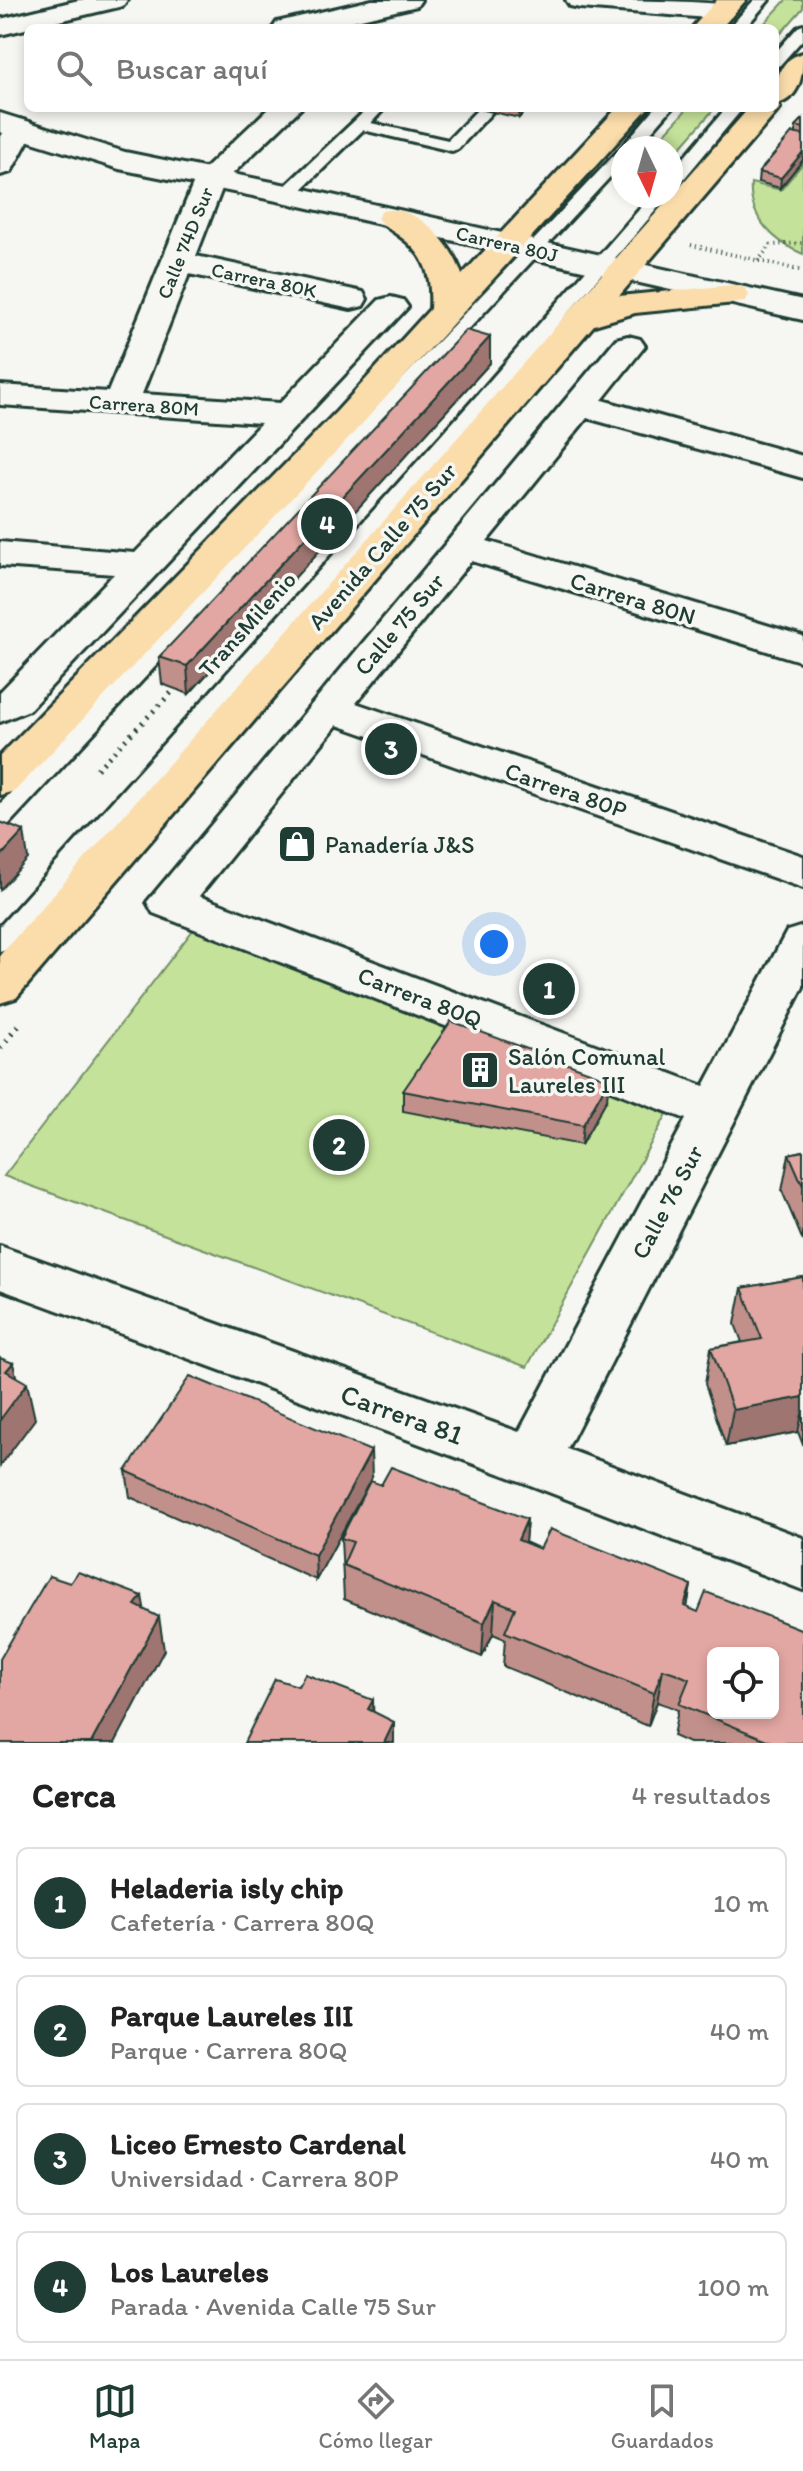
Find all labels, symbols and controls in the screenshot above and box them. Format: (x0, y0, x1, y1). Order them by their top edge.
search box (24, 24, 779, 112)
icon: search (52, 46, 96, 90)
text: Buscar aquí (116, 50, 268, 87)
north arrow (611, 136, 683, 208)
street label: Calle 74D Sur (152, 184, 218, 302)
street label: Carrera 80J (454, 221, 561, 267)
street label: Carrera 80K (209, 257, 319, 303)
street label: Carrera 80M (88, 389, 200, 421)
street label: Avenida Calle 75 Sur (302, 457, 462, 635)
pin: 4 (301, 494, 353, 554)
street label: TransMilenio (192, 565, 302, 683)
street label: Carrera 80N (567, 565, 699, 631)
street label: Calle 75 Sur (348, 567, 450, 681)
pin: 3 (365, 719, 417, 779)
street label: Carrera 80P (501, 756, 631, 824)
shop icon: Panadería J&S (276, 823, 318, 865)
place label: Panadería J&S (325, 830, 475, 859)
your location (474, 924, 514, 964)
pin: 1 (523, 959, 575, 1019)
street label: Carrera 80Q (354, 960, 486, 1034)
place label: Salón Comunal Laureles III (508, 1042, 666, 1099)
building icon: Salón Comunal Laureles III (459, 1049, 501, 1091)
pin: 2 (313, 1115, 365, 1175)
street label: Calle 76 Sur (625, 1140, 709, 1264)
street label: Carrera 81 (336, 1376, 468, 1452)
map controls (707, 1647, 779, 1719)
button: locate (707, 1647, 779, 1719)
text: Cerca (32, 1775, 116, 1816)
text: 4 resultados (631, 1779, 771, 1811)
text: Heladeria isly chip (110, 1869, 343, 1906)
text: 1 (54, 1887, 66, 1919)
text: 10 m (713, 1887, 769, 1919)
text: Cafetería · Carrera 80Q (110, 1906, 374, 1938)
text: Parque Laureles III (110, 1997, 353, 2034)
text: 2 (53, 2015, 67, 2047)
text: 40 m (710, 2015, 769, 2047)
text: Parque · Carrera 80Q (110, 2034, 347, 2066)
text: Liceo Ernesto Cardenal (110, 2125, 406, 2162)
text: 3 (53, 2143, 67, 2175)
text: 40 m (710, 2143, 769, 2175)
text: Universidad · Carrera 80P (110, 2162, 399, 2194)
text: Los Laureles (110, 2253, 269, 2290)
text: 4 (52, 2271, 68, 2303)
text: 100 m (697, 2271, 769, 2303)
text: Parada · Avenida Calle 75 Sur (110, 2290, 436, 2322)
tab: Mapa (89, 2379, 140, 2454)
tab: Cómo llegar (319, 2379, 432, 2454)
tab: Guardados (611, 2379, 714, 2454)

